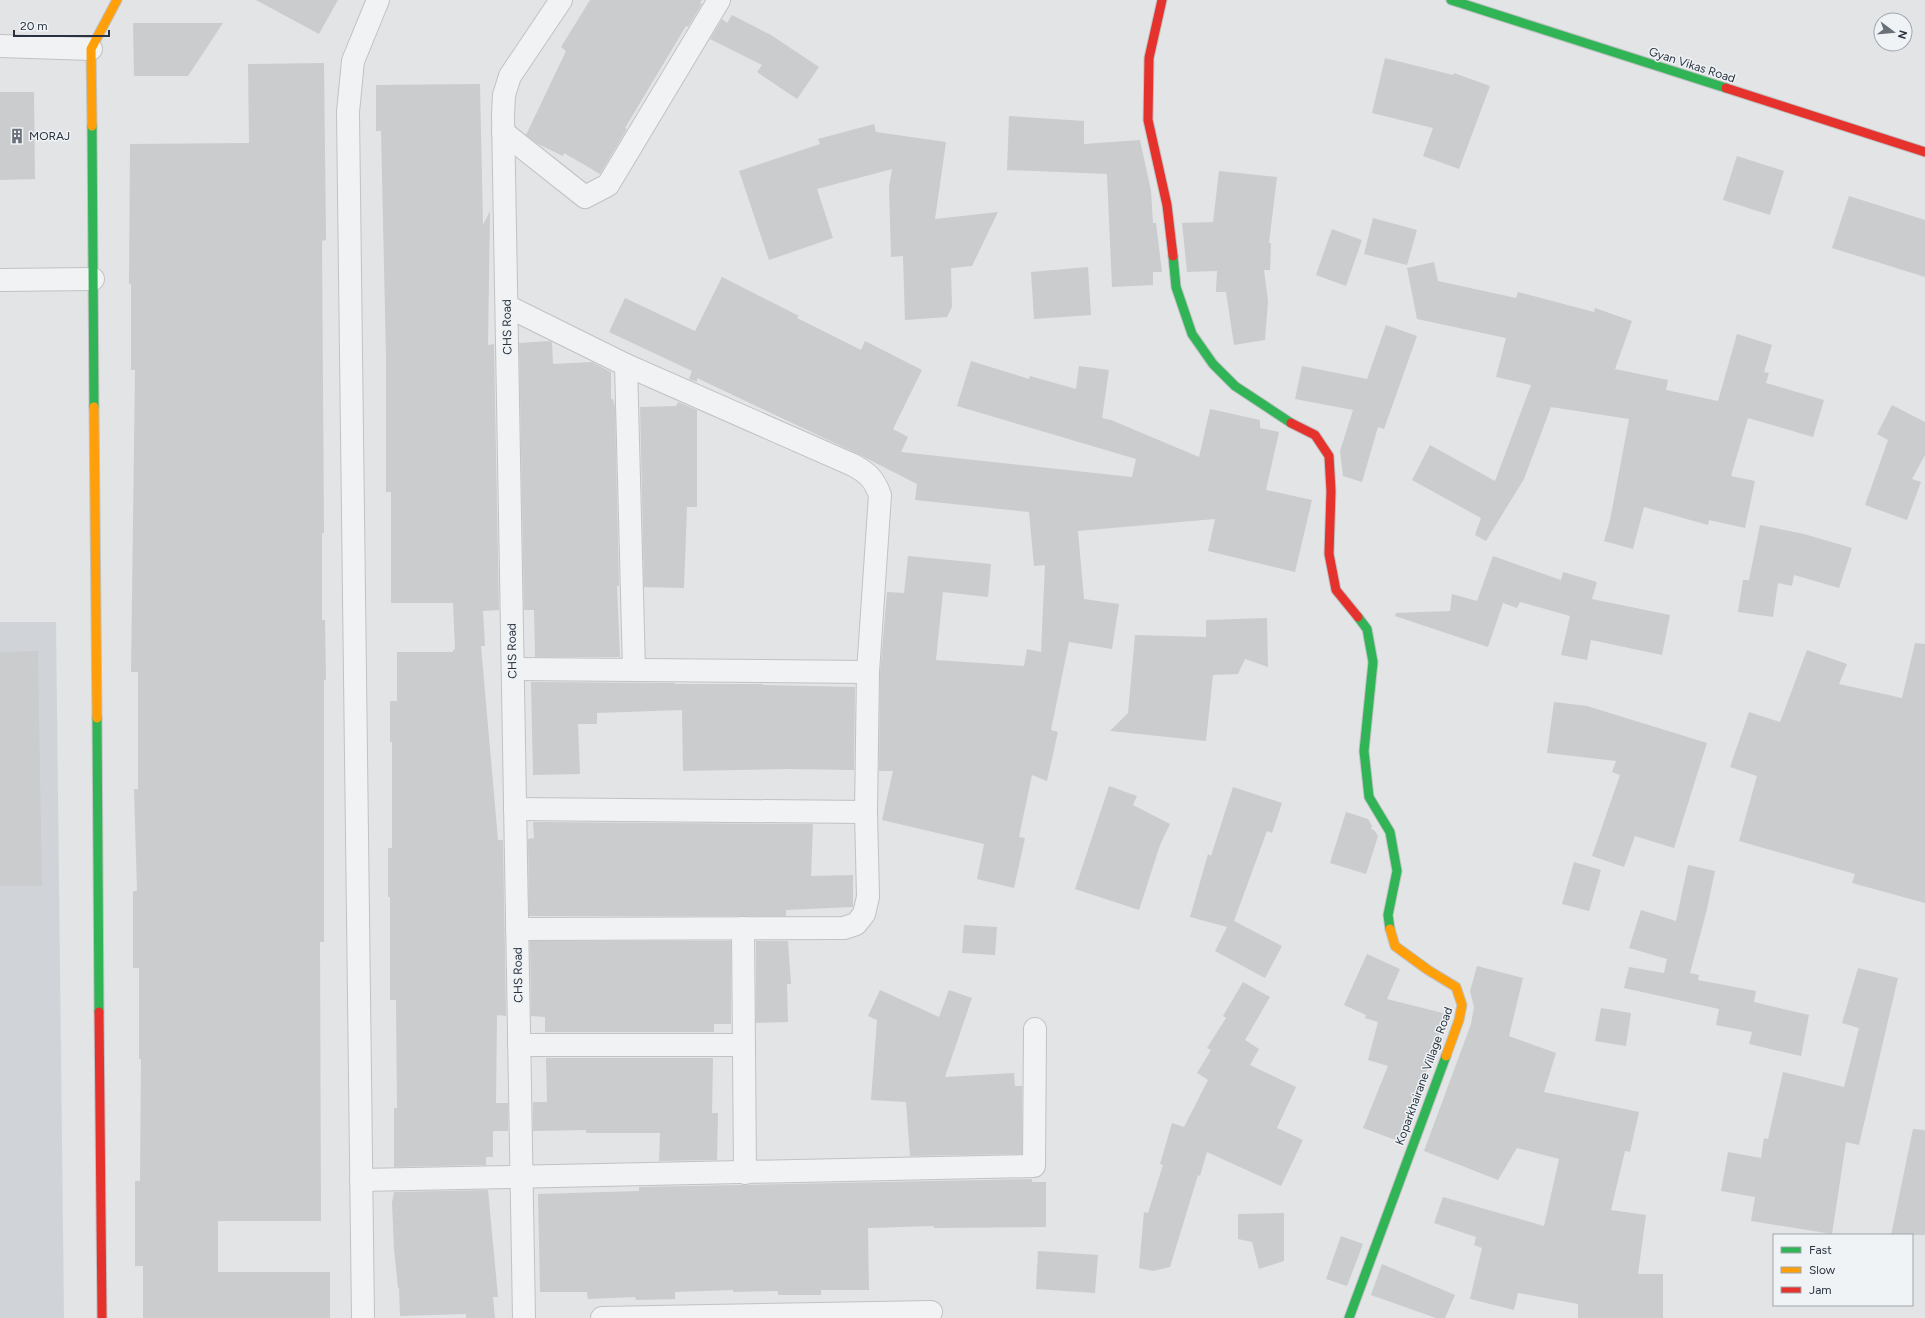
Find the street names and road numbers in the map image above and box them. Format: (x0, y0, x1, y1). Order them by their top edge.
street label: Gyan Vikas Road (1647, 44, 1737, 86)
street label: CHS Road (500, 299, 514, 355)
street label: CHS Road (505, 623, 519, 679)
street label: CHS Road (511, 947, 525, 1003)
street label: Koparkhairane Village Road (1392, 1005, 1456, 1147)

